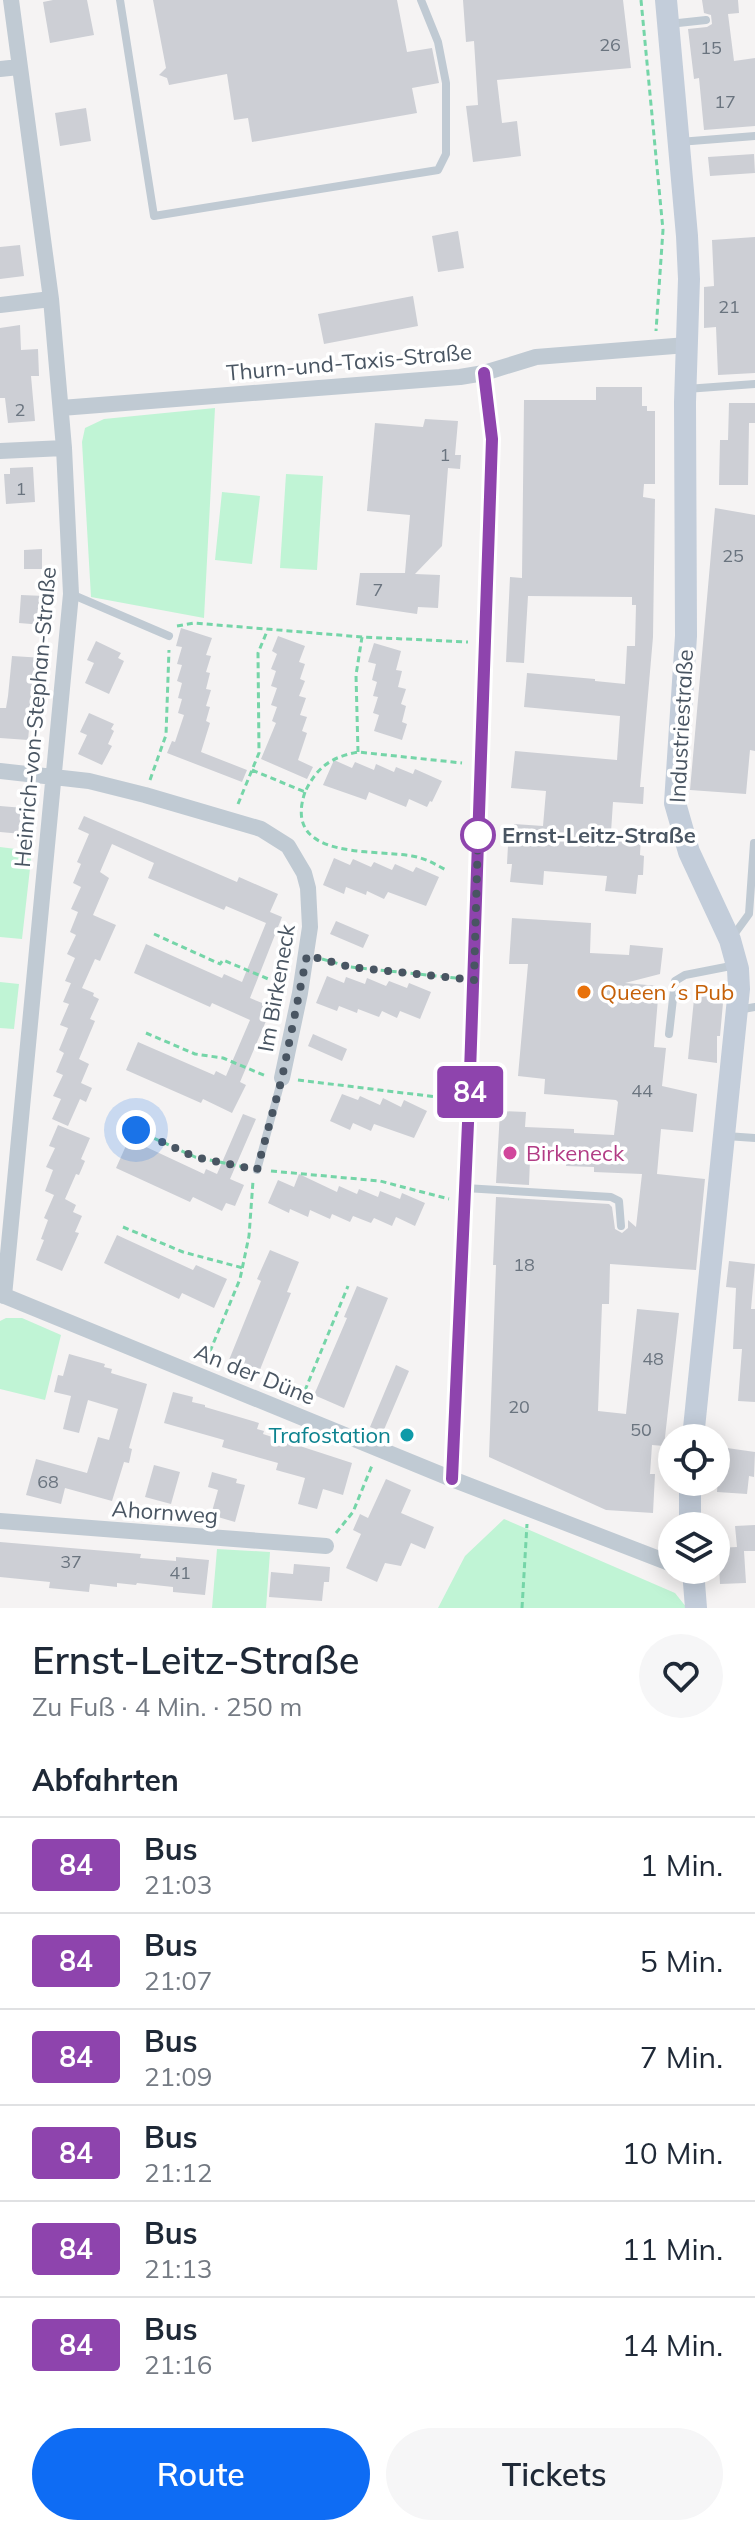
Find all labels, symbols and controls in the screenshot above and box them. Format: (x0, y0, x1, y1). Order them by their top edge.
house number: 26 (599, 33, 621, 56)
house number: 15 (700, 36, 722, 59)
house number: 17 (714, 90, 736, 113)
house number: 21 (718, 295, 740, 318)
street label: Thurn-und-Taxis-Straße (225, 337, 473, 387)
house number: 2 (15, 398, 25, 421)
house number: 1 (440, 443, 450, 466)
house number: 1 (16, 477, 26, 500)
house number: 25 (722, 544, 744, 567)
street label: Heinrich-von-Stephan-Straße (8, 566, 62, 868)
house number: 7 (373, 578, 383, 601)
street label: Industriestraße (663, 649, 699, 803)
marker: Ernst-Leitz-Straße (461, 818, 495, 852)
place label: Ernst-Leitz-Straße (502, 821, 696, 849)
street label: Im Birkeneck (251, 921, 301, 1054)
place label: Queen´s Pub (600, 978, 734, 1006)
marker: Queen´s Pub (575, 983, 593, 1001)
line badge: 84 (434, 1066, 506, 1118)
text: 84 (453, 1074, 487, 1109)
house number: 44 (631, 1079, 653, 1102)
your location (116, 1110, 156, 1150)
place label: Birkeneck (526, 1139, 625, 1167)
marker: Birkeneck (501, 1144, 519, 1162)
house number: 18 (513, 1253, 535, 1276)
street label: An der Düne (191, 1337, 319, 1411)
house number: 48 (642, 1347, 664, 1370)
house number: 20 (508, 1395, 530, 1418)
house number: 50 (630, 1418, 652, 1441)
place label: Trafostation (269, 1421, 391, 1449)
map controls (658, 1424, 730, 1584)
button: locate (658, 1424, 730, 1496)
marker: Trafostation (398, 1426, 416, 1444)
house number: 68 (37, 1470, 59, 1493)
street label: Ahornweg (111, 1494, 219, 1530)
button: layers (658, 1512, 730, 1584)
house number: 37 (60, 1550, 82, 1573)
house number: 41 (169, 1561, 191, 1584)
button: heart (639, 1634, 723, 1718)
text: Ernst-Leitz-Straße (32, 1636, 360, 1684)
text: Zu Fuß · 4 Min. · 250 m (32, 1690, 302, 1723)
text: Abfahrten (32, 1761, 179, 1799)
text: Bus (144, 1830, 198, 1868)
text: 1 Min. (640, 1846, 723, 1884)
text: 84 (59, 1847, 93, 1882)
text: 21:03 (144, 1868, 212, 1901)
text: Bus (144, 1926, 198, 1964)
text: 5 Min. (640, 1942, 723, 1980)
text: 84 (59, 1943, 93, 1978)
text: 21:07 (144, 1964, 212, 1997)
text: Bus (144, 2022, 198, 2060)
text: 7 Min. (640, 2038, 723, 2076)
text: 84 (59, 2039, 93, 2074)
text: 21:09 (144, 2060, 212, 2093)
text: Bus (144, 2118, 198, 2156)
text: 10 Min. (622, 2134, 723, 2172)
text: 84 (59, 2135, 93, 2170)
text: 21:12 (144, 2156, 212, 2189)
text: Bus (144, 2214, 198, 2252)
text: 11 Min. (622, 2230, 723, 2268)
text: 84 (59, 2231, 93, 2266)
text: 21:13 (144, 2252, 212, 2285)
text: Bus (144, 2310, 198, 2348)
text: 14 Min. (622, 2326, 723, 2364)
text: 84 (59, 2327, 93, 2362)
text: 21:16 (144, 2348, 212, 2381)
button: Route (32, 2428, 370, 2520)
button: Tickets (386, 2428, 723, 2520)

